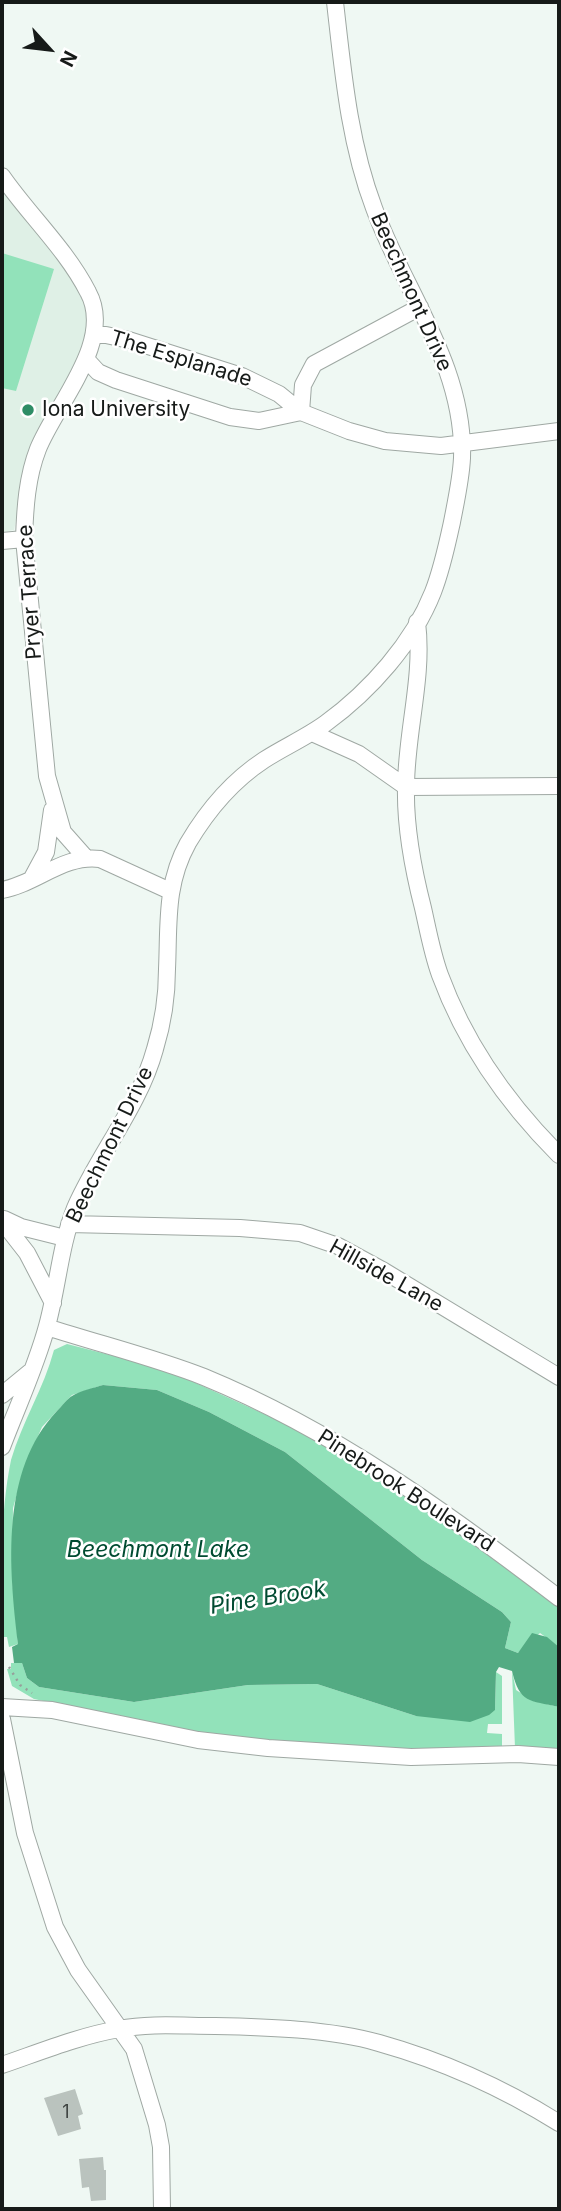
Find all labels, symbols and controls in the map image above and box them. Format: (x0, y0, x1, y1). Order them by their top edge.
north arrow (14, 14, 84, 84)
text: N (55, 47, 82, 70)
street label: Beechmont Drive (365, 209, 457, 375)
street label: The Esplanade (107, 325, 255, 393)
place label: Iona University (42, 397, 190, 423)
marker: Iona University (20, 402, 36, 418)
street label: Pryer Terrace (13, 524, 47, 660)
street label: Beechmont Drive (61, 1063, 159, 1227)
street label: Hillside Lane (325, 1234, 447, 1318)
street label: Pinebrook Boulevard (313, 1424, 499, 1558)
water label: Beechmont Lake (67, 1536, 249, 1564)
water label: Pine Brook (208, 1575, 328, 1621)
house number: 1 (62, 2102, 70, 2124)

